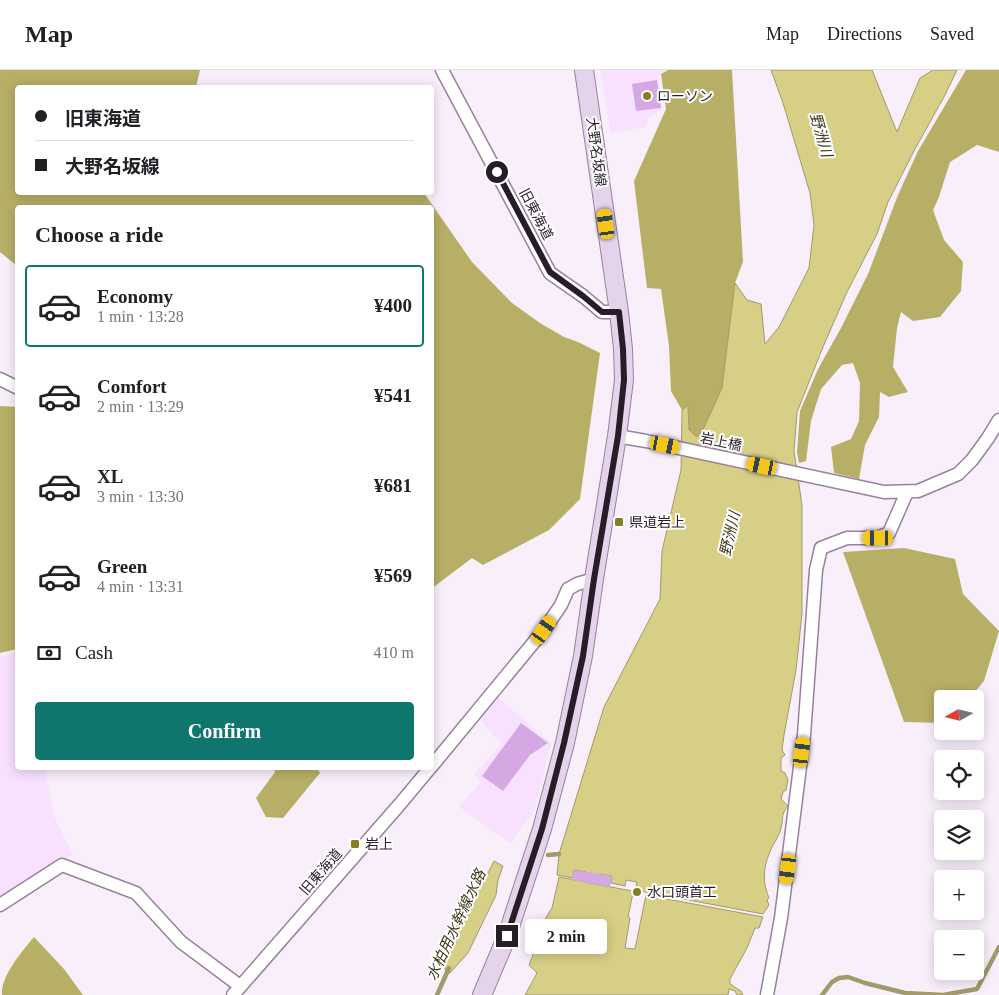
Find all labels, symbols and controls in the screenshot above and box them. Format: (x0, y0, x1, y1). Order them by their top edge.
text: Map (25, 21, 73, 47)
text: Map (766, 24, 799, 44)
text: Directions (827, 24, 902, 44)
text: Saved (930, 24, 974, 44)
place label: ローソン (657, 89, 713, 104)
marker: ローソン (641, 90, 653, 102)
text: 旧東海道 (65, 108, 141, 129)
water label: 野洲川 (807, 111, 835, 161)
street label: 大野名坂線 (584, 116, 608, 188)
text: 大野名坂線 (65, 156, 160, 177)
route start (486, 161, 508, 183)
street label: 旧東海道 (516, 186, 556, 242)
car (596, 208, 615, 240)
text: Choose a ride (35, 222, 163, 247)
icon: car (37, 284, 82, 329)
text: Economy (97, 286, 173, 307)
text: ¥400 (374, 295, 412, 316)
text: 1 min · 13:28 (97, 308, 184, 325)
icon: car (37, 374, 82, 419)
text: Comfort (97, 376, 167, 397)
text: ¥541 (374, 385, 412, 406)
text: 2 min · 13:29 (97, 398, 184, 415)
street label: 岩上橋 (699, 430, 743, 454)
car (648, 435, 681, 455)
car (745, 456, 778, 476)
icon: car (37, 464, 82, 509)
text: XL (97, 466, 123, 487)
text: ¥681 (374, 475, 412, 496)
text: 3 min · 13:30 (97, 488, 184, 505)
water label: 野洲川 (717, 508, 743, 558)
place label: 県道岩上 (629, 515, 685, 530)
marker: 県道岩上 (613, 516, 625, 528)
car (863, 531, 893, 546)
icon: car (37, 554, 82, 599)
text: Green (97, 556, 147, 577)
text: ¥569 (374, 565, 412, 586)
text: 4 min · 13:31 (97, 578, 184, 595)
car (529, 613, 558, 647)
icon: cash (35, 639, 63, 667)
text: Cash (75, 642, 113, 663)
text: 410 m (374, 644, 414, 661)
north arrow (934, 690, 984, 740)
map controls (934, 690, 984, 980)
button: Confirm (35, 702, 414, 760)
car (792, 736, 811, 768)
button: locate (934, 750, 984, 800)
button: layers (934, 810, 984, 860)
place label: 岩上 (365, 837, 393, 852)
marker: 岩上 (349, 838, 361, 850)
street label: 旧東海道 (297, 846, 345, 898)
car (778, 853, 797, 885)
water label: 水柏用水幹線水路 (423, 865, 489, 983)
button: + (934, 870, 984, 920)
place label: 水口頭首工 (647, 885, 717, 900)
marker: 水口頭首工 (631, 886, 643, 898)
callout: 2 min (524, 918, 607, 954)
route end (496, 925, 518, 947)
text: 2 min (547, 928, 585, 945)
button: − (934, 930, 984, 980)

